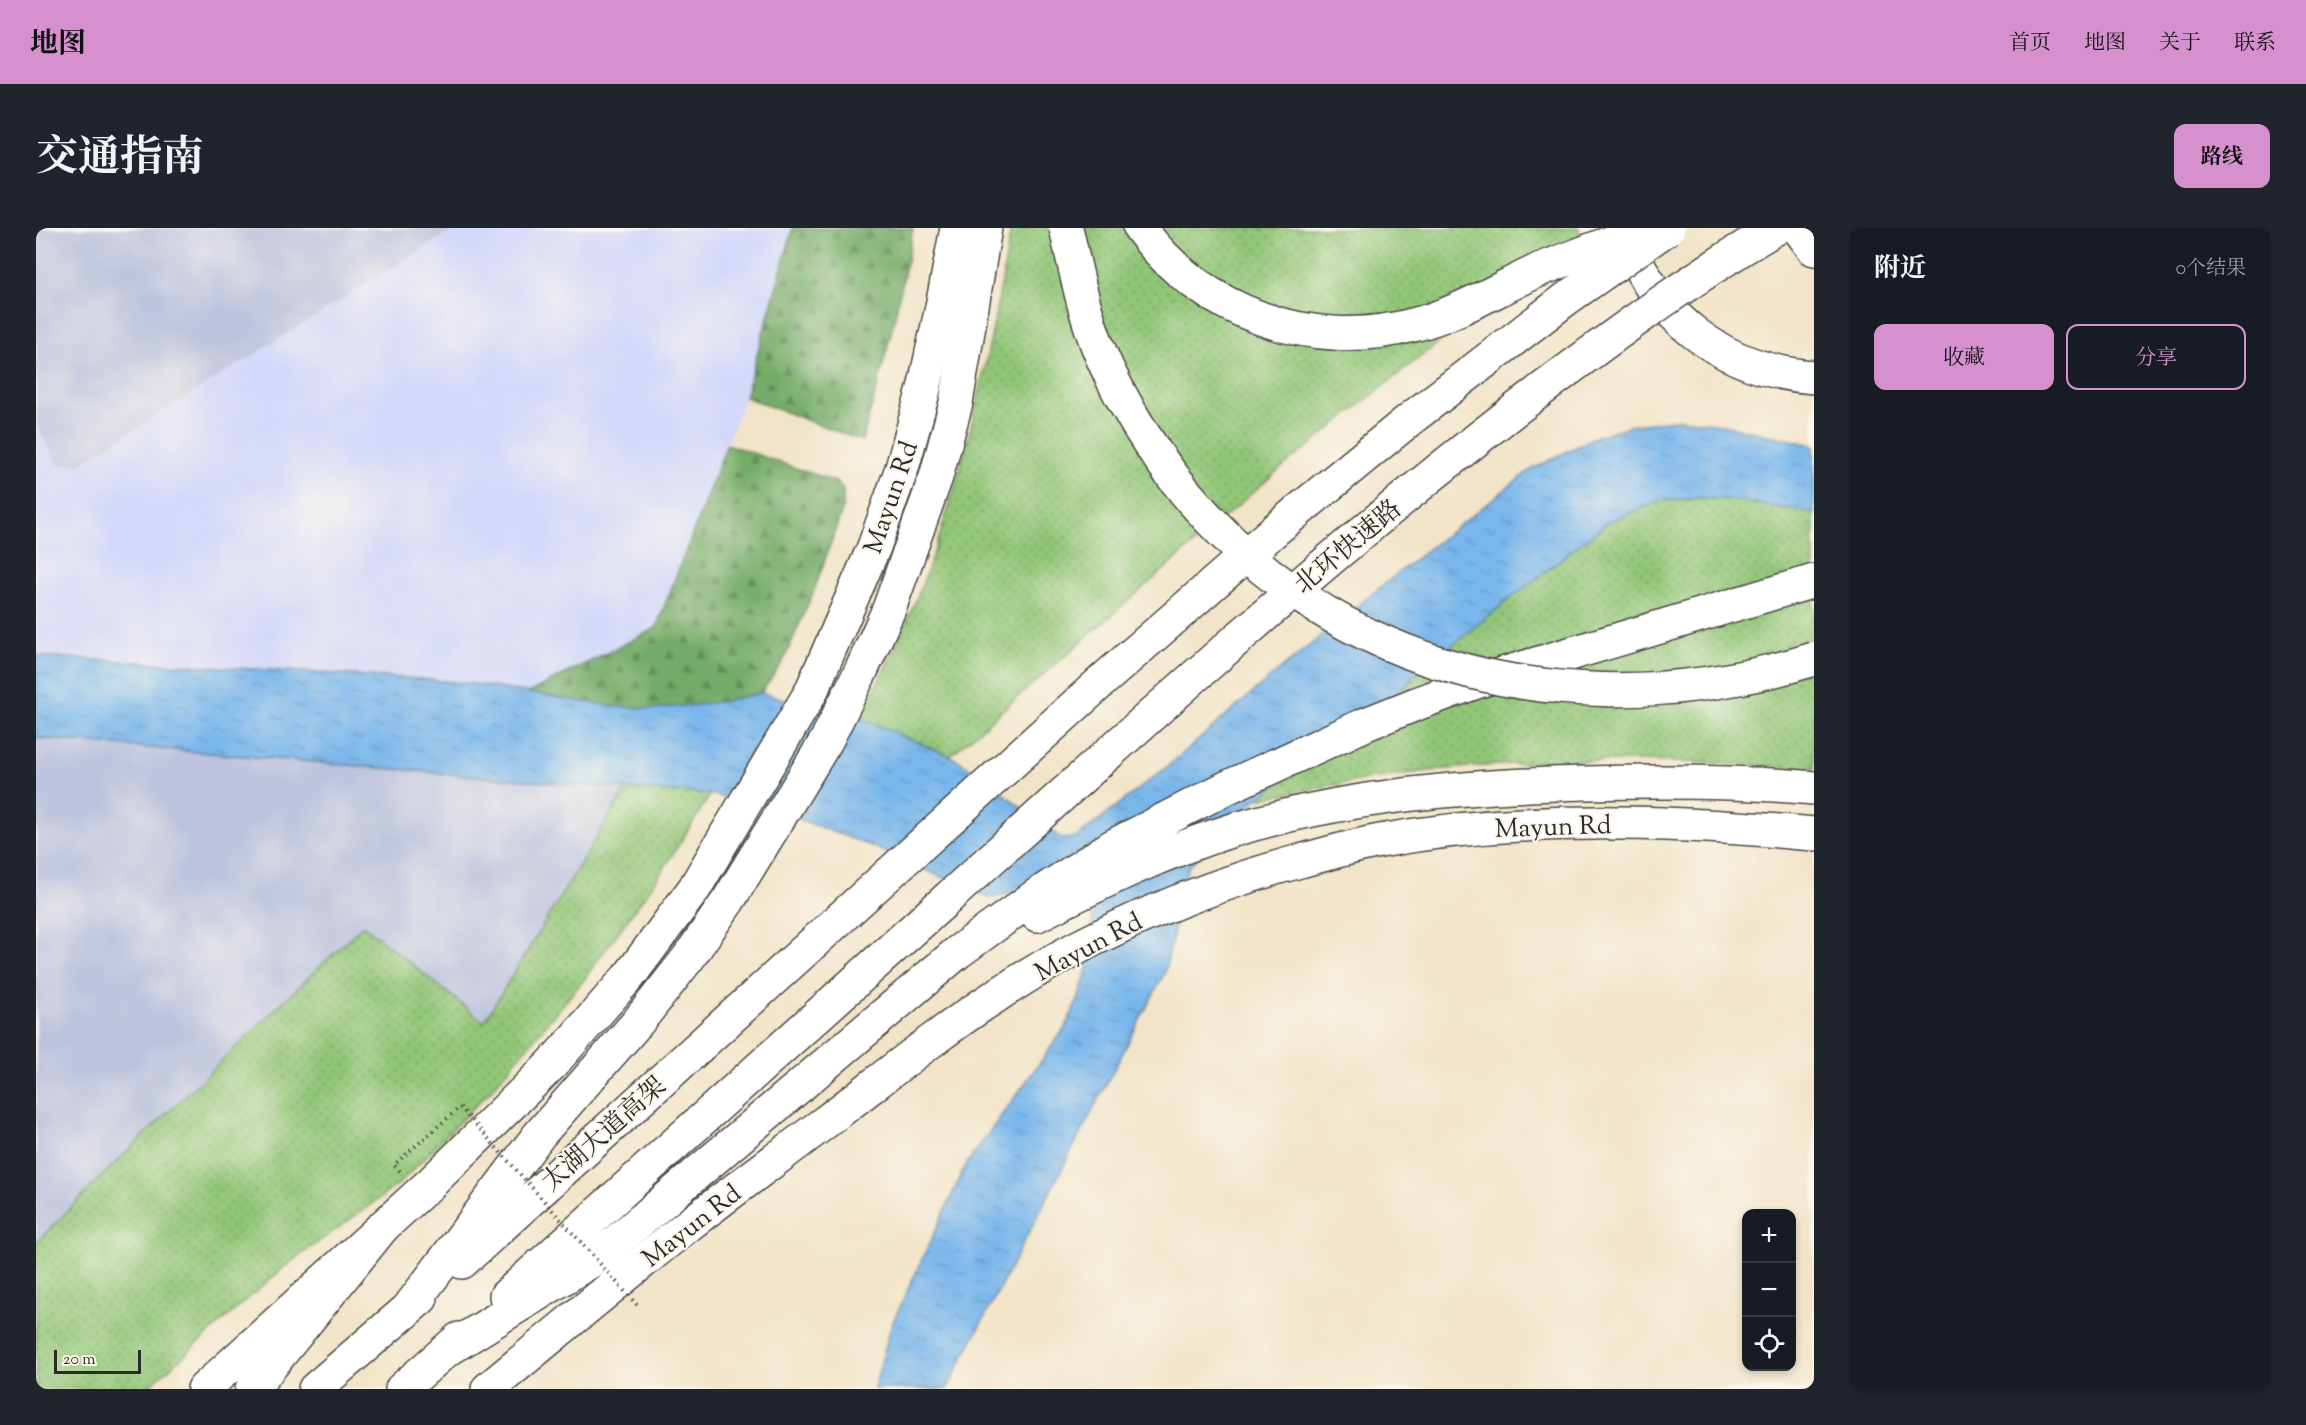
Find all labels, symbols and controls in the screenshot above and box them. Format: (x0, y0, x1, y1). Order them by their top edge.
text: 地图 (30, 25, 86, 65)
text: 首页 (2009, 29, 2051, 59)
text: 地图 (2084, 29, 2126, 59)
text: 关于 (2159, 29, 2201, 59)
text: 联系 (2234, 29, 2276, 59)
button: 路线 (2174, 124, 2270, 188)
text: 交通指南 (36, 130, 204, 190)
text: 附近 (1874, 251, 1926, 288)
text: 0个结果 (2175, 255, 2246, 284)
button: 收藏 (1874, 324, 2054, 390)
button: 分享 (2066, 324, 2246, 390)
street label: Mayun Rd (856, 436, 929, 559)
street label: 北环快速路 (1287, 492, 1410, 604)
street label: Mayun Rd (1494, 808, 1612, 849)
street label: Mayun Rd (1029, 904, 1150, 992)
street label: 太湖大道高架 (534, 1069, 675, 1201)
street label: Mayun Rd (635, 1176, 750, 1278)
map controls (1742, 1209, 1796, 1371)
button: + (1742, 1209, 1796, 1263)
button: − (1742, 1263, 1796, 1317)
button: locate (1742, 1317, 1796, 1371)
scale bar (54, 1347, 141, 1374)
text: 20 m (63, 1349, 96, 1372)

